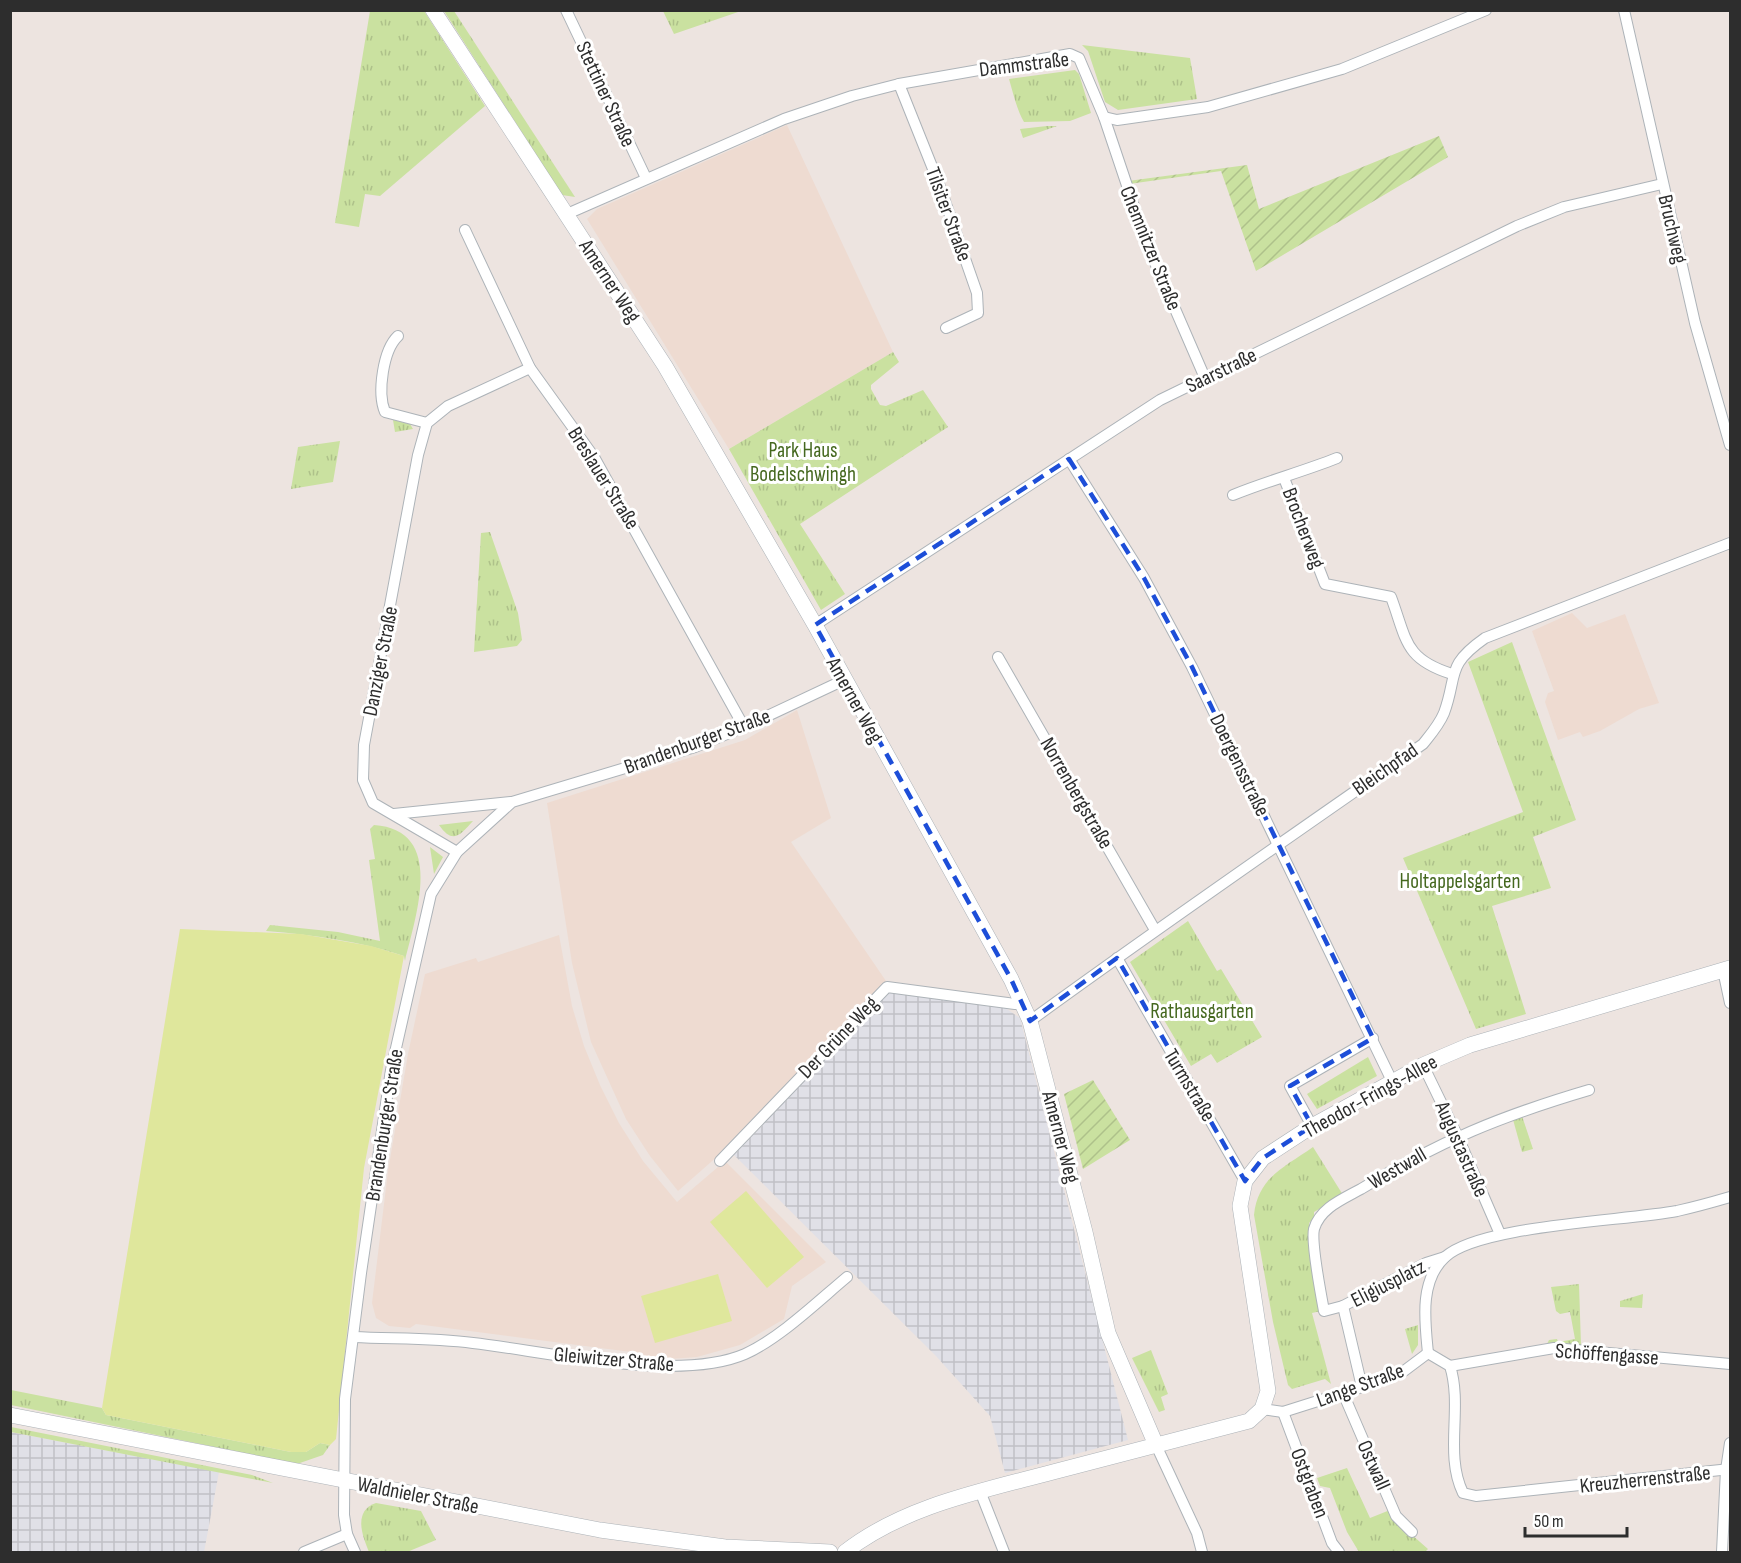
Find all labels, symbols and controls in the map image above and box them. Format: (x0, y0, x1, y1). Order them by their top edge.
street label: Stettiner Straße (570, 37, 641, 151)
street label: Dammstraße (978, 47, 1070, 82)
street label: Tilsiter Straße (920, 164, 977, 265)
street label: Chemnitzer Straße (1114, 182, 1187, 314)
street label: Bruchweg (1652, 192, 1693, 266)
street label: Amerner Weg (573, 234, 646, 328)
street label: Saarstraße (1182, 343, 1261, 398)
street label: Breslauer Straße (562, 422, 645, 534)
park label: Park Haus Bodelschwingh (750, 438, 856, 487)
street label: Brocherweg (1277, 484, 1330, 572)
street label: Danziger Straße (358, 604, 403, 718)
street label: Amerner Weg (820, 652, 888, 748)
street label: Brandenburger Straße (621, 703, 774, 780)
street label: Doergensstraße (1204, 710, 1275, 821)
street label: Norrenbergstraße (1035, 733, 1119, 853)
street label: Bleichpfad (1348, 738, 1423, 801)
park label: Holtappelsgarten (1400, 869, 1520, 894)
street label: Der Grüne Weg (793, 991, 884, 1084)
park label: Rathausgarten (1150, 999, 1254, 1024)
street label: Turmstraße (1158, 1044, 1221, 1126)
street label: Brandenburger Straße (360, 1047, 409, 1203)
street label: Theodor-Frings-Allee (1299, 1049, 1442, 1144)
street label: Amerner Weg (1036, 1087, 1085, 1186)
street label: Augustastraße (1429, 1097, 1494, 1201)
street label: Westwall (1364, 1142, 1431, 1195)
street label: Eligiusplatz (1347, 1254, 1430, 1313)
street label: Schöffengasse (1554, 1338, 1659, 1371)
street label: Gleiwitzer Straße (553, 1342, 675, 1377)
street label: Lange Straße (1313, 1358, 1407, 1413)
street label: Ostwall (1352, 1436, 1395, 1494)
street label: Ostgraben (1285, 1445, 1334, 1522)
street label: Kreuzherrenstraße (1578, 1460, 1712, 1499)
street label: Waldnieler Straße (355, 1471, 481, 1520)
scale bar (1525, 1500, 1627, 1538)
text: 50 m (1534, 1511, 1564, 1532)

